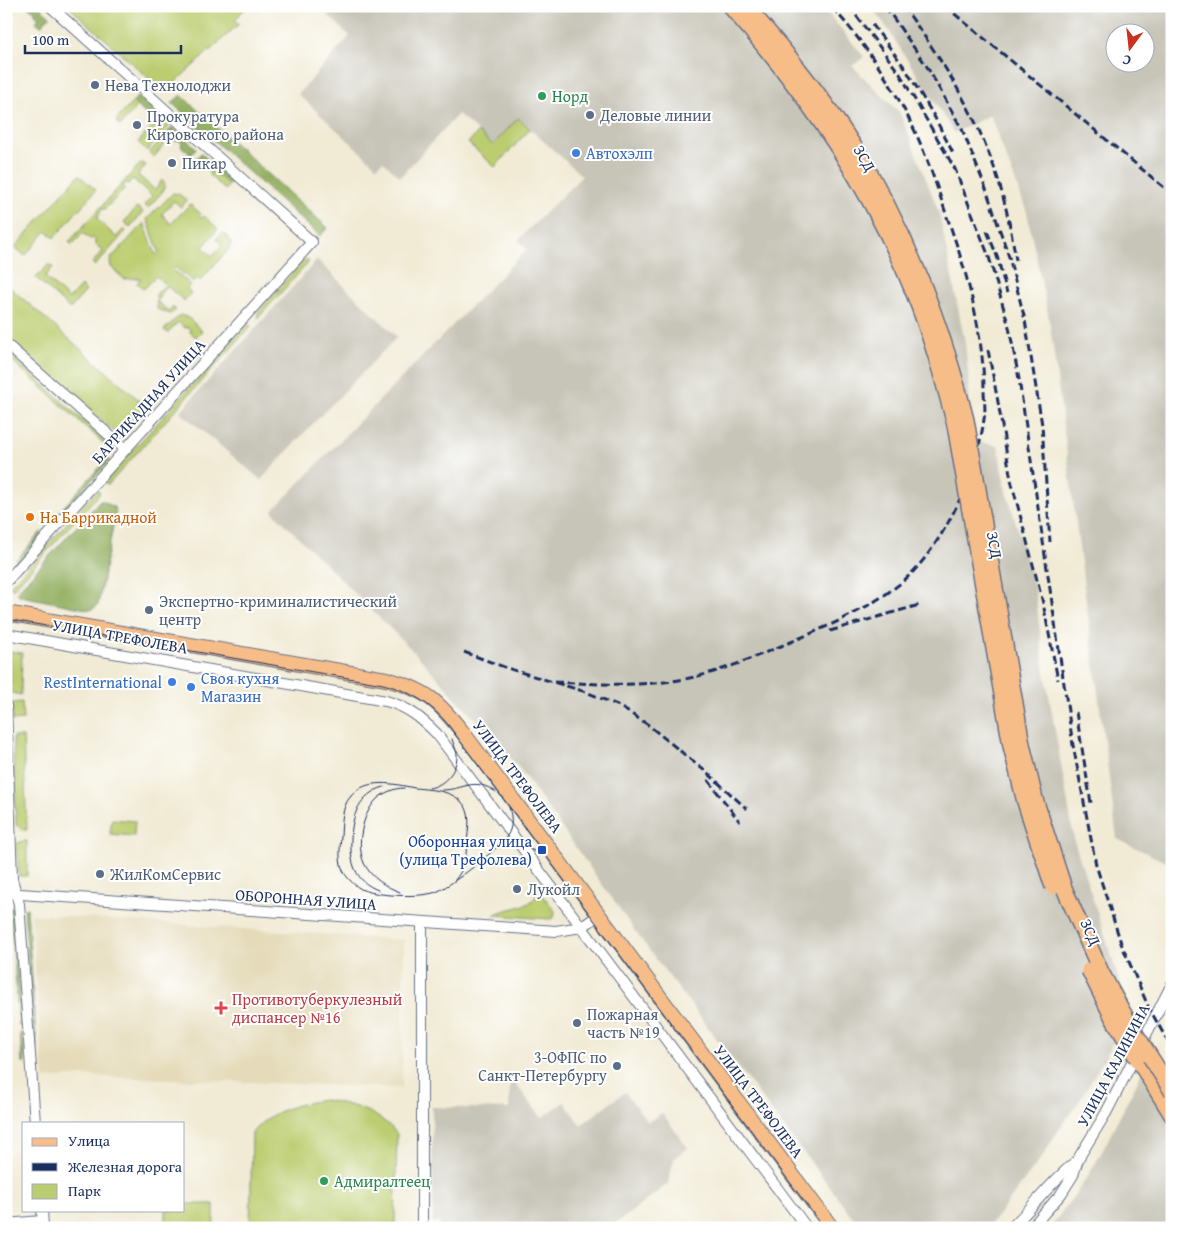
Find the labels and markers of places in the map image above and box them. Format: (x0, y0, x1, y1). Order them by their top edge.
place label: Нева Технолоджи (105, 73, 232, 97)
marker: Нева Технолоджи (89, 79, 101, 91)
place label: Норд (552, 84, 588, 108)
marker: Норд (536, 90, 548, 102)
place label: Деловые линии (599, 103, 712, 127)
place label: Прокуратура Кировского района (147, 104, 284, 146)
marker: Деловые линии (584, 109, 596, 121)
marker: Прокуратура Кировского района (131, 119, 143, 131)
place label: Автохэлп (586, 141, 653, 165)
marker: Автохэлп (570, 147, 582, 159)
place label: Пикар (182, 151, 227, 175)
marker: Пикар (166, 157, 178, 169)
place label: На Баррикадной (40, 505, 157, 529)
marker: На Баррикадной (24, 511, 36, 523)
place label: Экспертно-криминалистический центр (159, 589, 398, 631)
marker: Экспертно-криминалистический центр (143, 604, 155, 616)
place label: Своя кухня Магазин (201, 666, 279, 708)
place label: RestInternational (44, 670, 163, 694)
marker: RestInternational (166, 676, 178, 688)
marker: Своя кухня Магазин (185, 681, 197, 693)
place label: Оборонная улица (улица Трефолева) (399, 829, 532, 871)
marker: Оборонная улица (улица Трефолева) (536, 844, 548, 856)
place label: ЖилКомСервис (109, 862, 221, 886)
marker: ЖилКомСервис (94, 868, 106, 880)
place label: Лукойл (527, 877, 580, 901)
marker: Лукойл (511, 883, 523, 895)
place label: Противотуберкулезный диспансер №16 (232, 987, 403, 1029)
marker: Противотуберкулезный диспансер №16 (214, 1001, 228, 1015)
place label: Пожарная часть №19 (587, 1002, 660, 1044)
marker: Пожарная часть №19 (571, 1017, 583, 1029)
place label: 3-ОФПС по Санкт-Петербургу (478, 1045, 607, 1087)
marker: 3-ОФПС по Санкт-Петербургу (611, 1060, 623, 1072)
place label: Адмиралтеец (334, 1169, 430, 1193)
marker: Адмиралтеец (318, 1175, 330, 1187)

